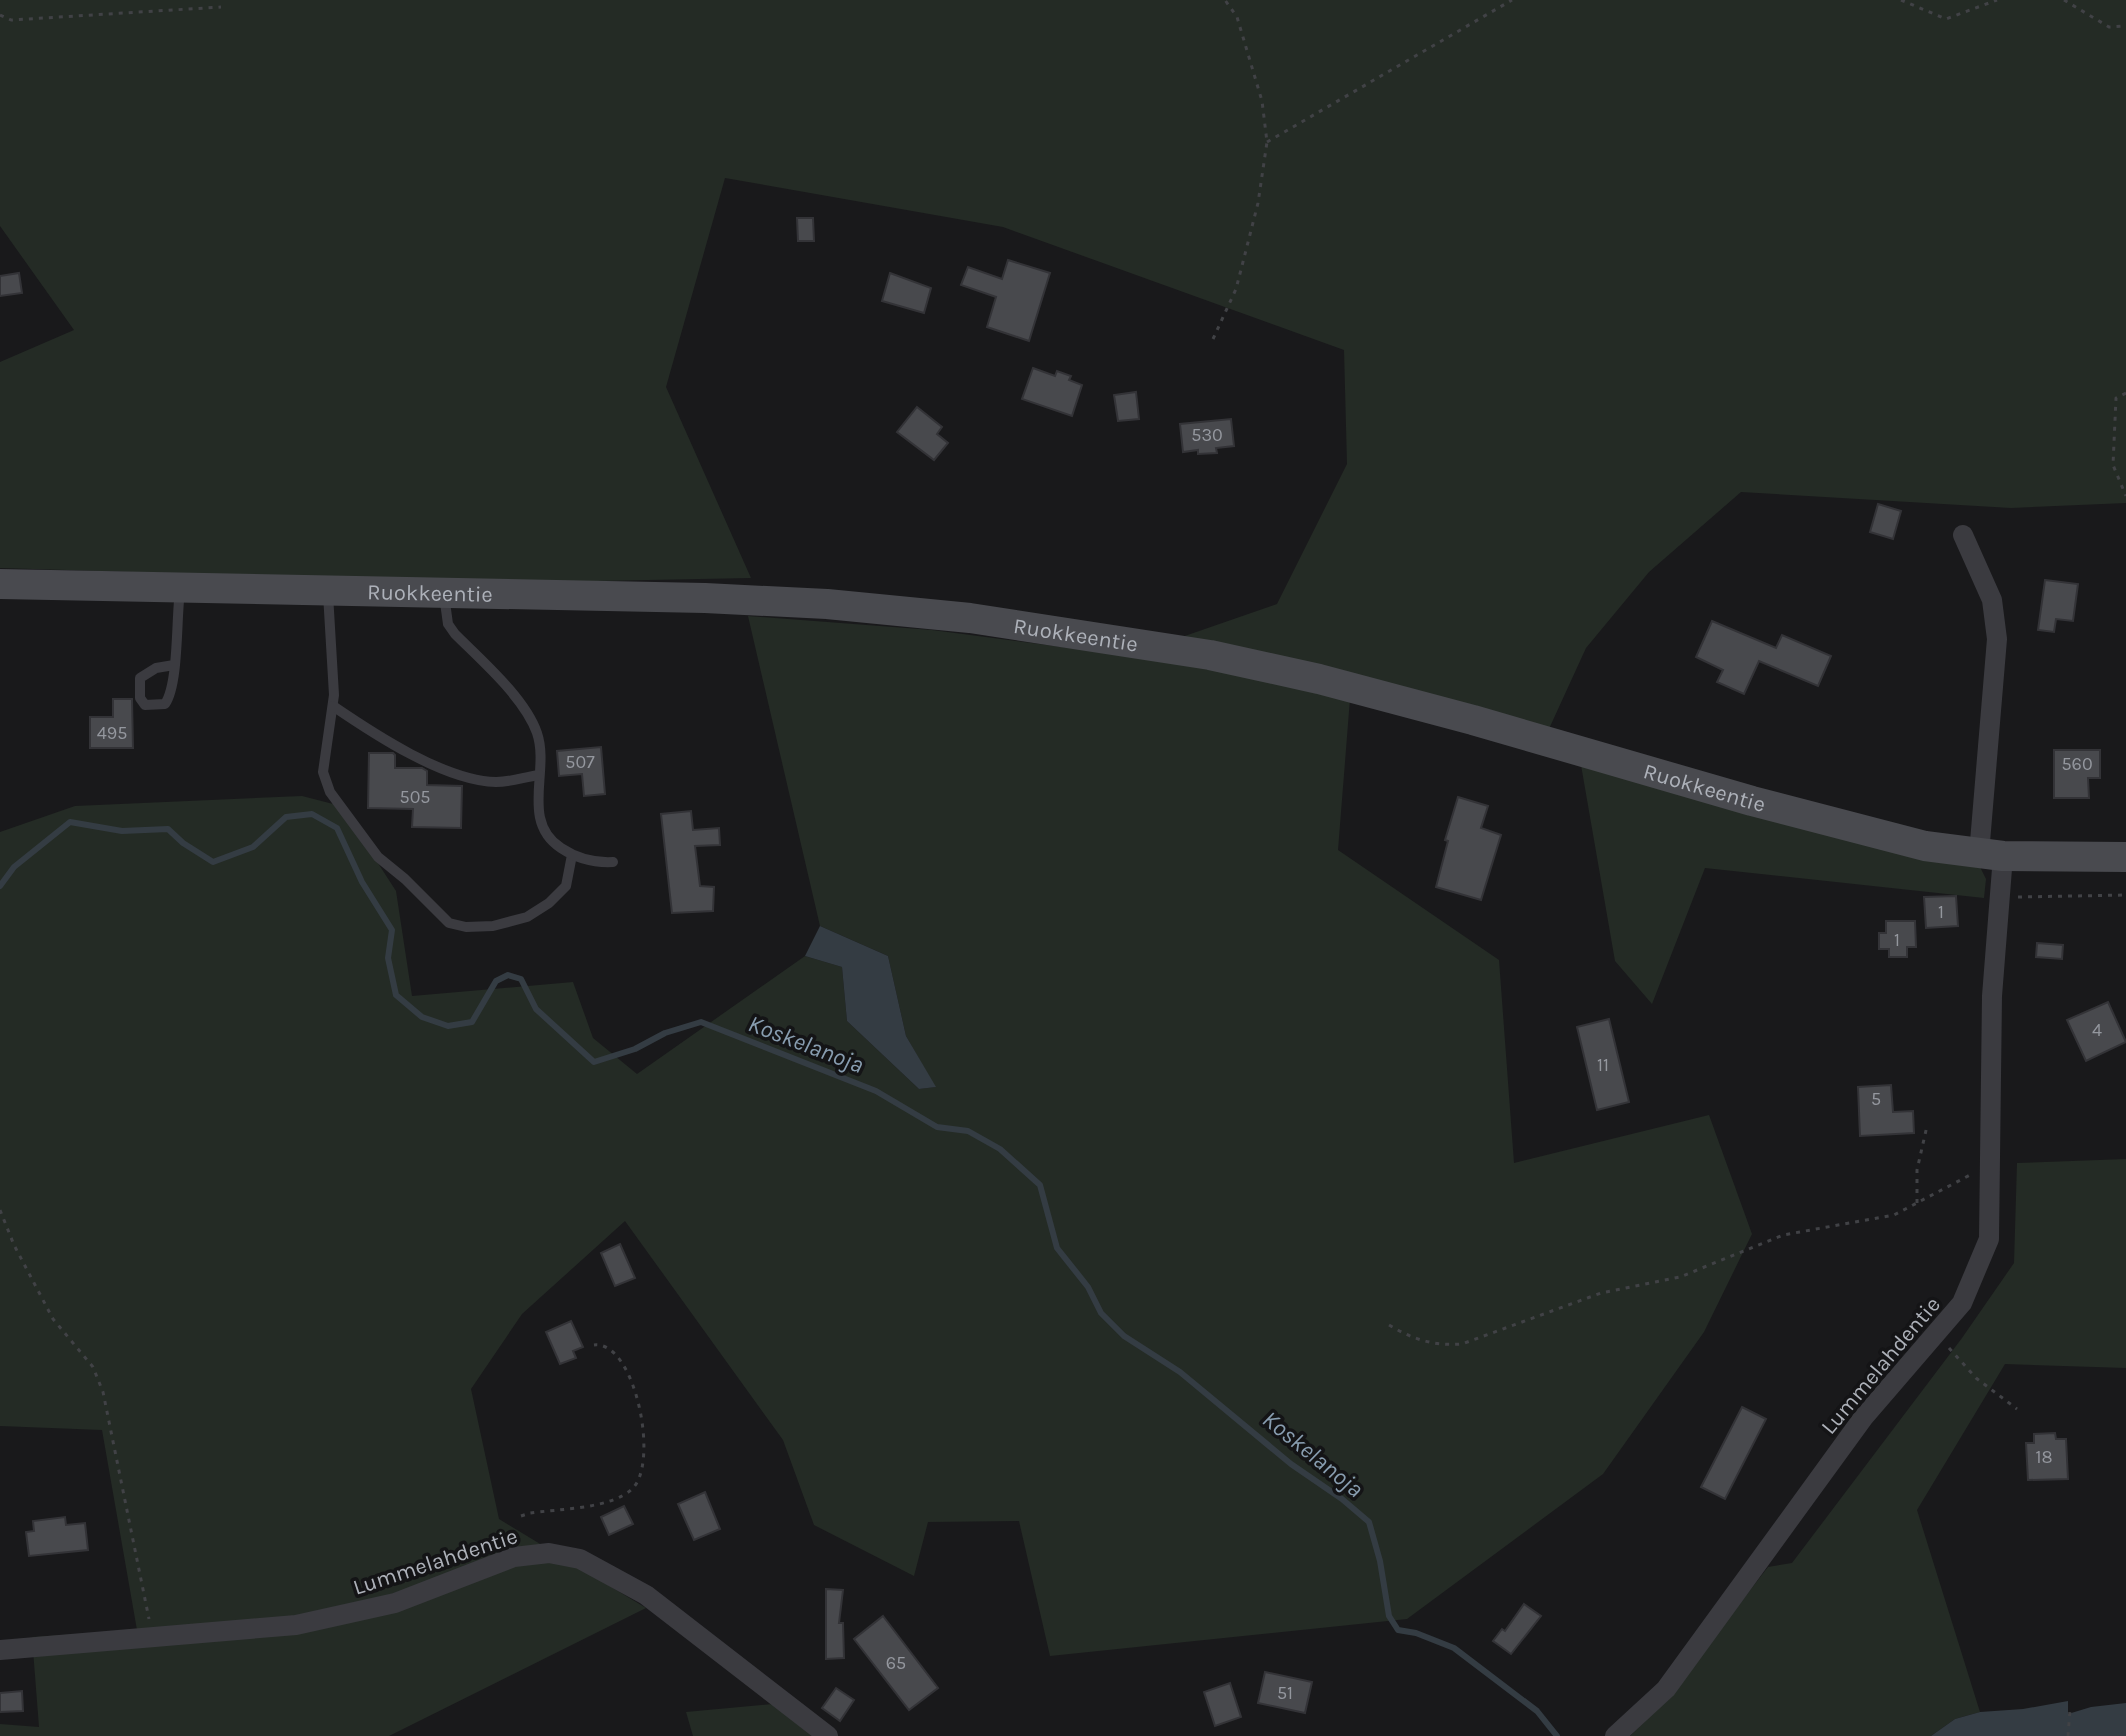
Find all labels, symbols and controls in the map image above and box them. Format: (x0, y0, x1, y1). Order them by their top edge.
house number: 530 (1191, 424, 1223, 446)
street label: Ruokkeentie (367, 579, 493, 608)
street label: Ruokkeentie (1012, 613, 1140, 658)
house number: 495 (97, 722, 127, 744)
house number: 507 (565, 751, 595, 773)
house number: 560 (2061, 753, 2093, 775)
street label: Ruokkeentie (1640, 758, 1768, 818)
house number: 505 (399, 786, 431, 808)
house number: 1 (1938, 901, 1944, 923)
house number: 1 (1894, 929, 1900, 951)
water label: Koskelanoja (744, 1009, 868, 1079)
house number: 4 (2092, 1019, 2102, 1041)
house number: 11 (1597, 1054, 1609, 1076)
house number: 5 (1871, 1088, 1881, 1110)
street label: Lummelahdentie (1816, 1292, 1946, 1440)
water label: Koskelanoja (1257, 1405, 1369, 1503)
house number: 18 (2035, 1446, 2053, 1468)
street label: Lummelahdentie (350, 1523, 521, 1601)
house number: 65 (886, 1652, 906, 1674)
house number: 51 (1277, 1682, 1293, 1704)

